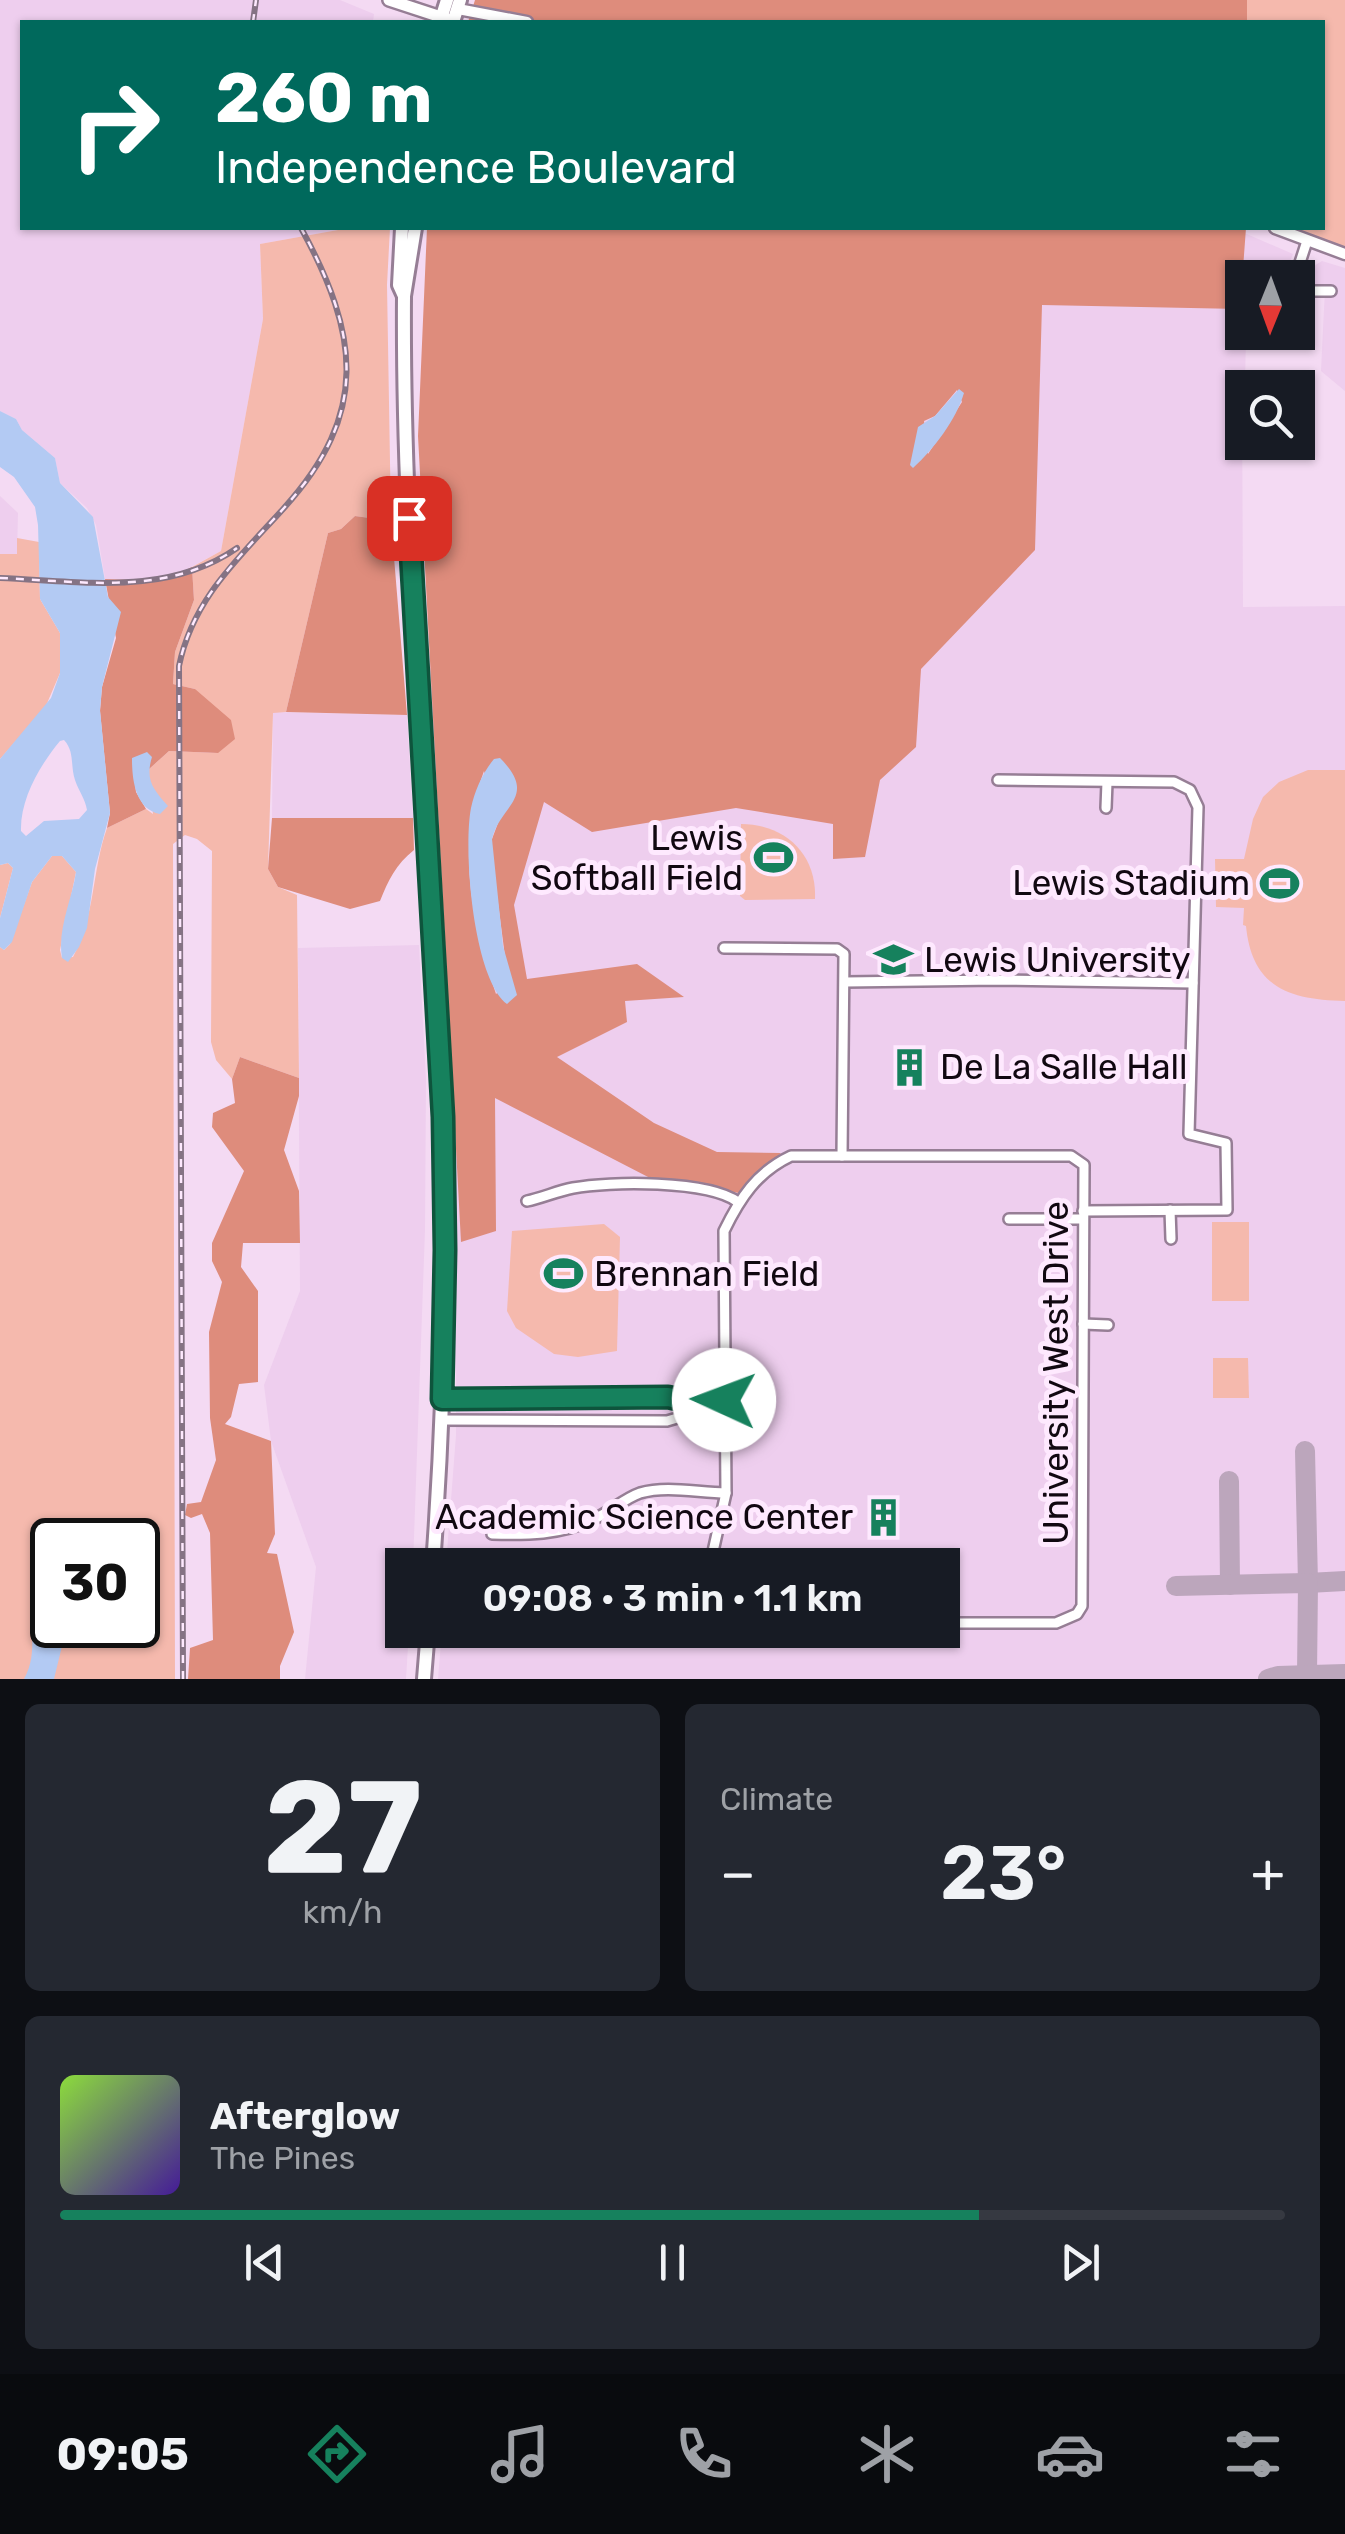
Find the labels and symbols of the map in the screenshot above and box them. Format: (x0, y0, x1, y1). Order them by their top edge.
north arrow (1225, 260, 1315, 350)
pin (367, 476, 452, 561)
place label: Lewis Softball Field (531, 817, 743, 899)
sports icon: Lewis Softball Field (752, 837, 794, 879)
place label: Lewis Stadium (1012, 862, 1250, 904)
sports icon: Lewis Stadium (1259, 862, 1301, 904)
school or university icon: Lewis University (873, 939, 915, 981)
place label: Lewis University (924, 939, 1191, 981)
building icon: De La Salle Hall (889, 1046, 931, 1088)
place label: De La Salle Hall (940, 1046, 1188, 1088)
street label: University West Drive (1035, 1201, 1077, 1545)
sports icon: Brennan Field (543, 1253, 585, 1295)
place label: Brennan Field (594, 1253, 819, 1295)
position arrow (672, 1348, 776, 1452)
place label: Academic Science Center (435, 1496, 853, 1538)
building icon: Academic Science Center (862, 1496, 904, 1538)
speed limit sign: 30 (30, 1518, 160, 1648)

